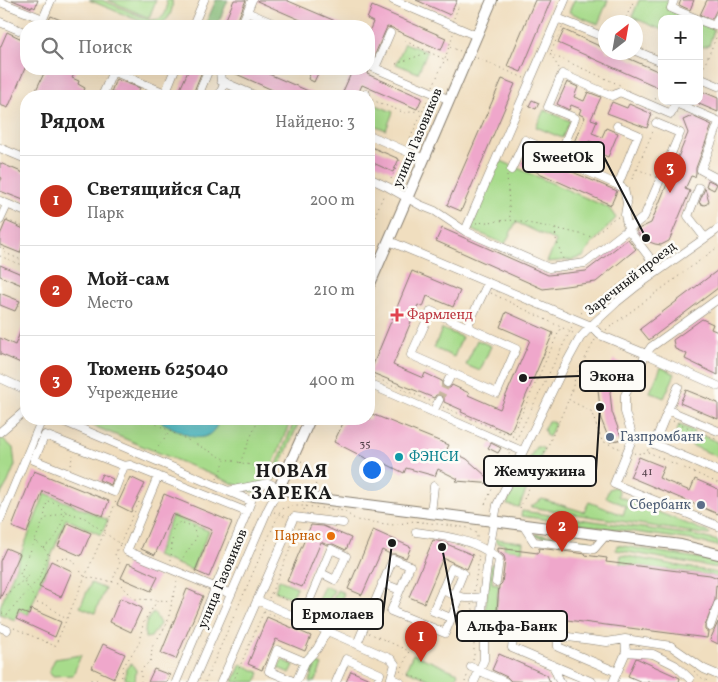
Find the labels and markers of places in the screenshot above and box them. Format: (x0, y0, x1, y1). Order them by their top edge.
callout: SweetOk (523, 142, 604, 172)
pin: 3 (654, 152, 686, 193)
place label: Фармленд (407, 306, 473, 325)
marker: Фармленд (391, 309, 403, 321)
callout: Экона (580, 361, 645, 391)
place label: Газпромбанк (620, 428, 704, 447)
marker: Газпромбанк (604, 431, 616, 443)
place label: ФЭНСИ (409, 448, 459, 467)
marker: ФЭНСИ (393, 451, 405, 463)
callout: Жемчужина (484, 456, 596, 486)
place label: Сбербанк (629, 496, 692, 515)
marker: Сбербанк (695, 499, 707, 511)
pin: 2 (546, 511, 578, 552)
place label: Парнас (274, 527, 321, 546)
marker: Парнас (325, 530, 337, 542)
callout: Ермолаев (292, 599, 383, 629)
callout: Альфа-Банк (457, 611, 567, 641)
pin: 1 (405, 621, 437, 662)

